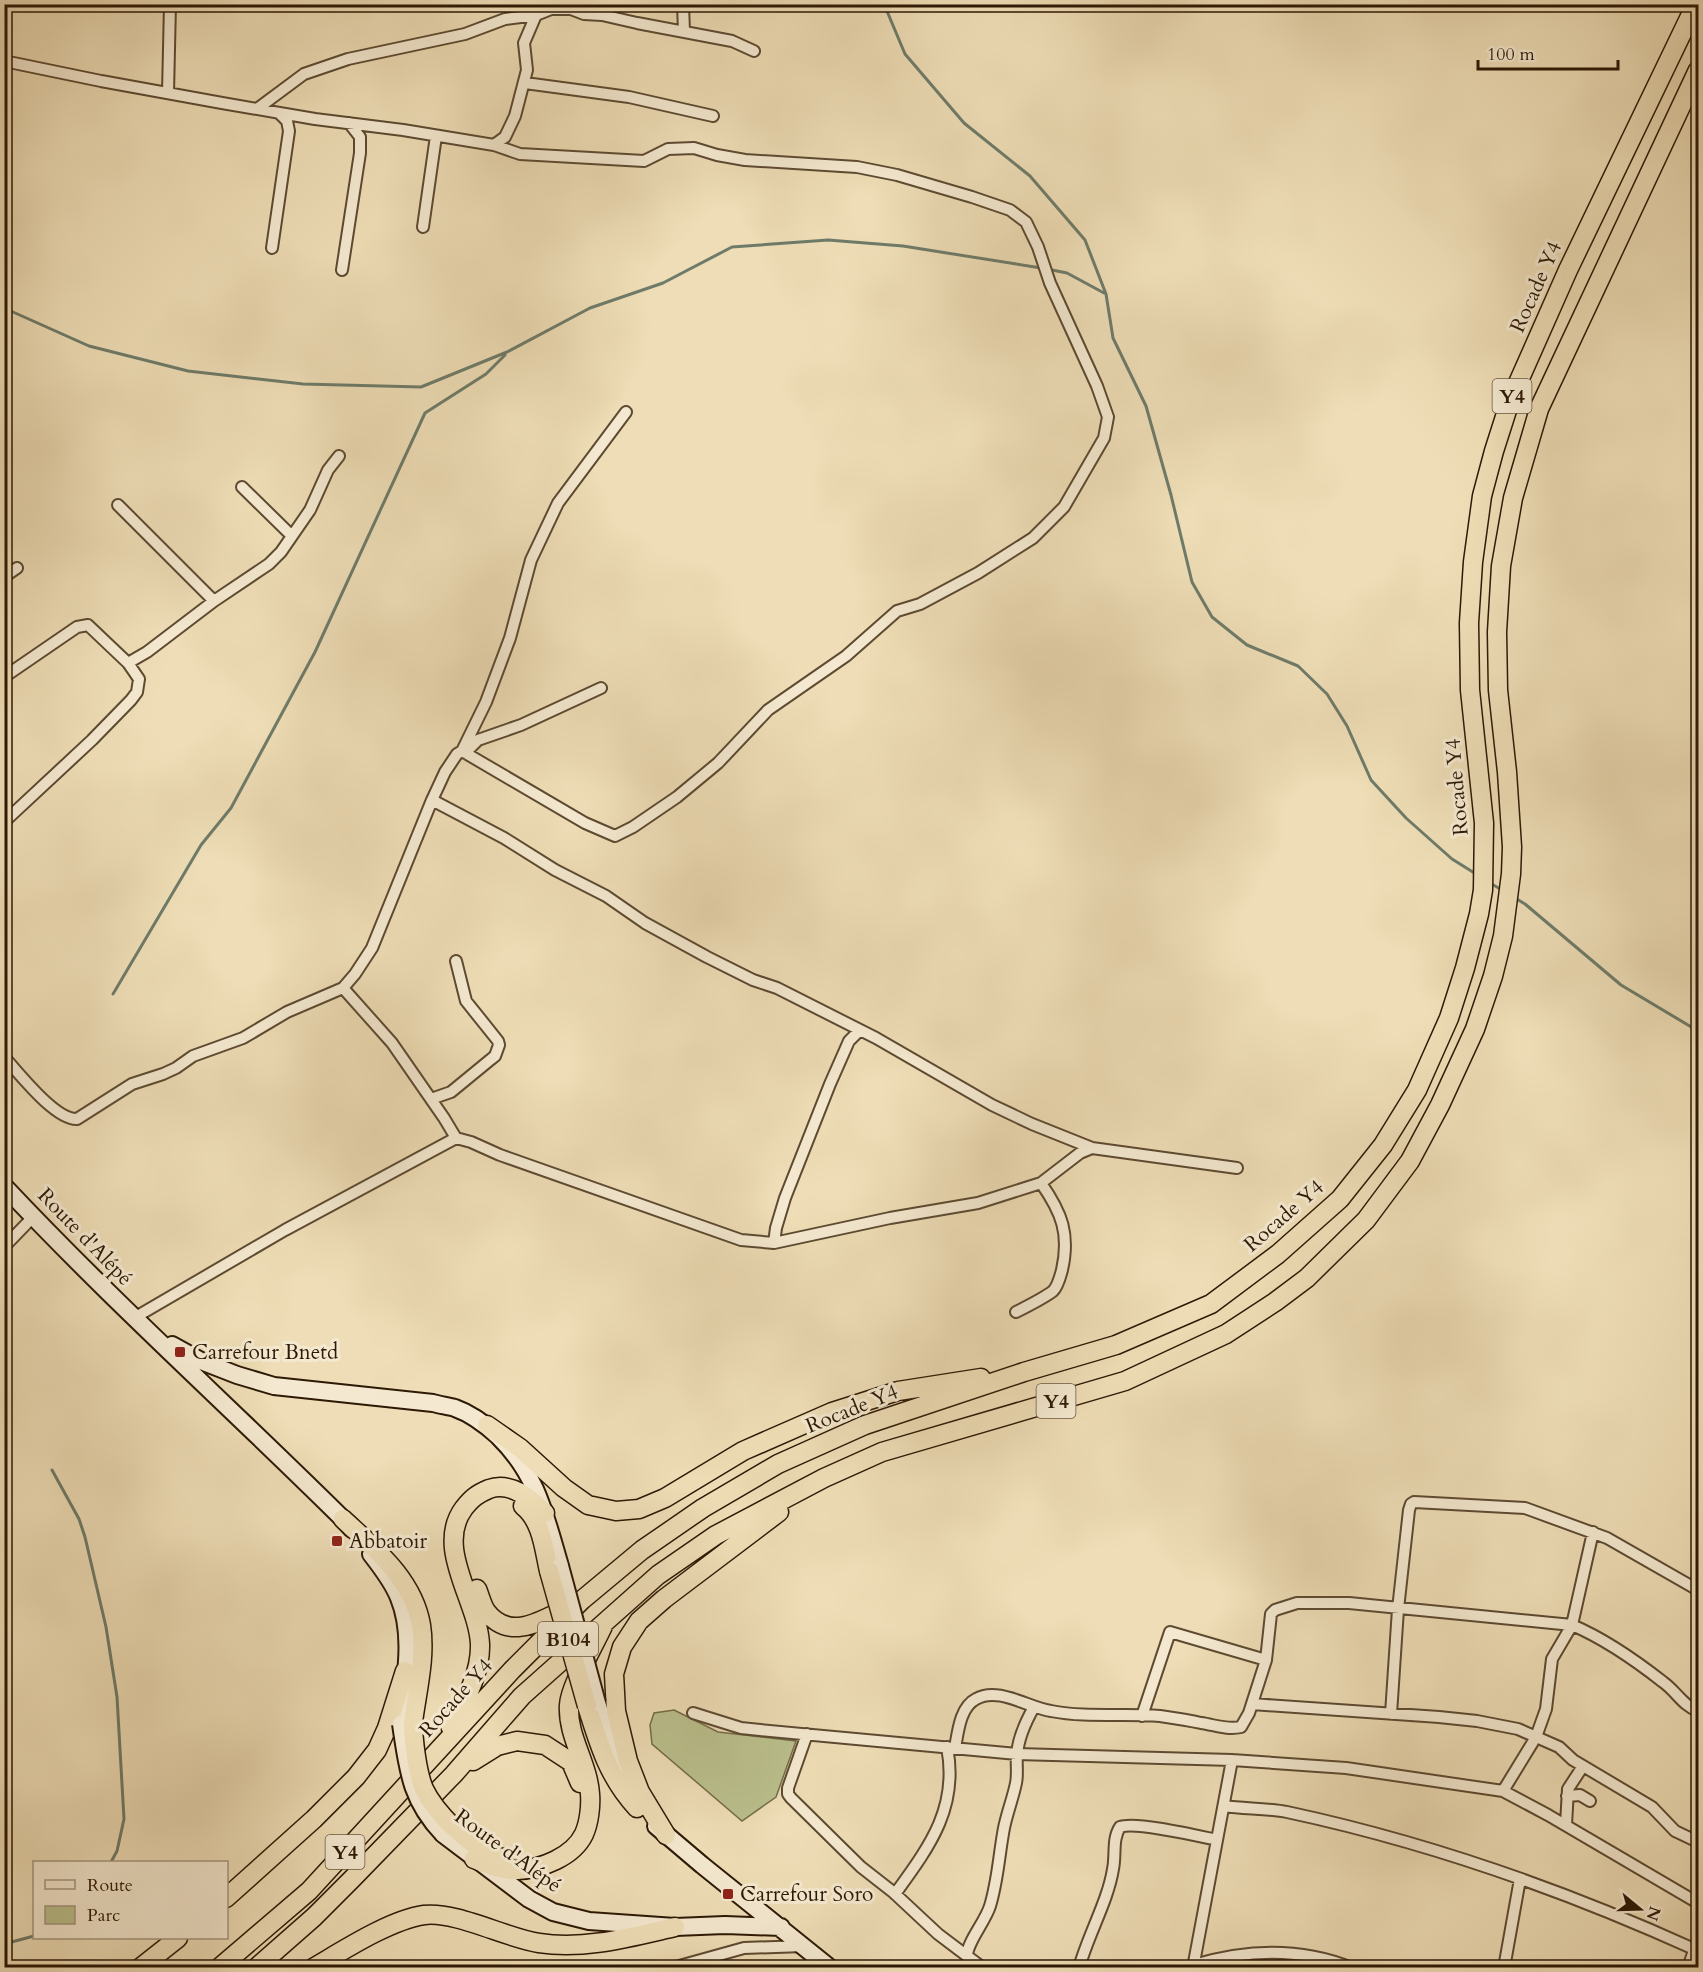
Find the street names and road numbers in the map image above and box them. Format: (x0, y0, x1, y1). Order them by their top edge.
street label: Rocade Y4 (1503, 236, 1569, 337)
road number: Y4 (1492, 379, 1532, 413)
street label: Rocade Y4 (1438, 737, 1476, 837)
street label: Rocade Y4 (1238, 1173, 1330, 1259)
street label: Route d'Alépé (31, 1182, 139, 1292)
street label: Rocade Y4 (801, 1377, 903, 1441)
road number: Y4 (1036, 1384, 1076, 1418)
road number: B104 (538, 1622, 598, 1656)
street label: Rocade Y4 (413, 1652, 499, 1744)
street label: Route d'Alépé (449, 1802, 567, 1900)
road number: Y4 (326, 1835, 364, 1869)

